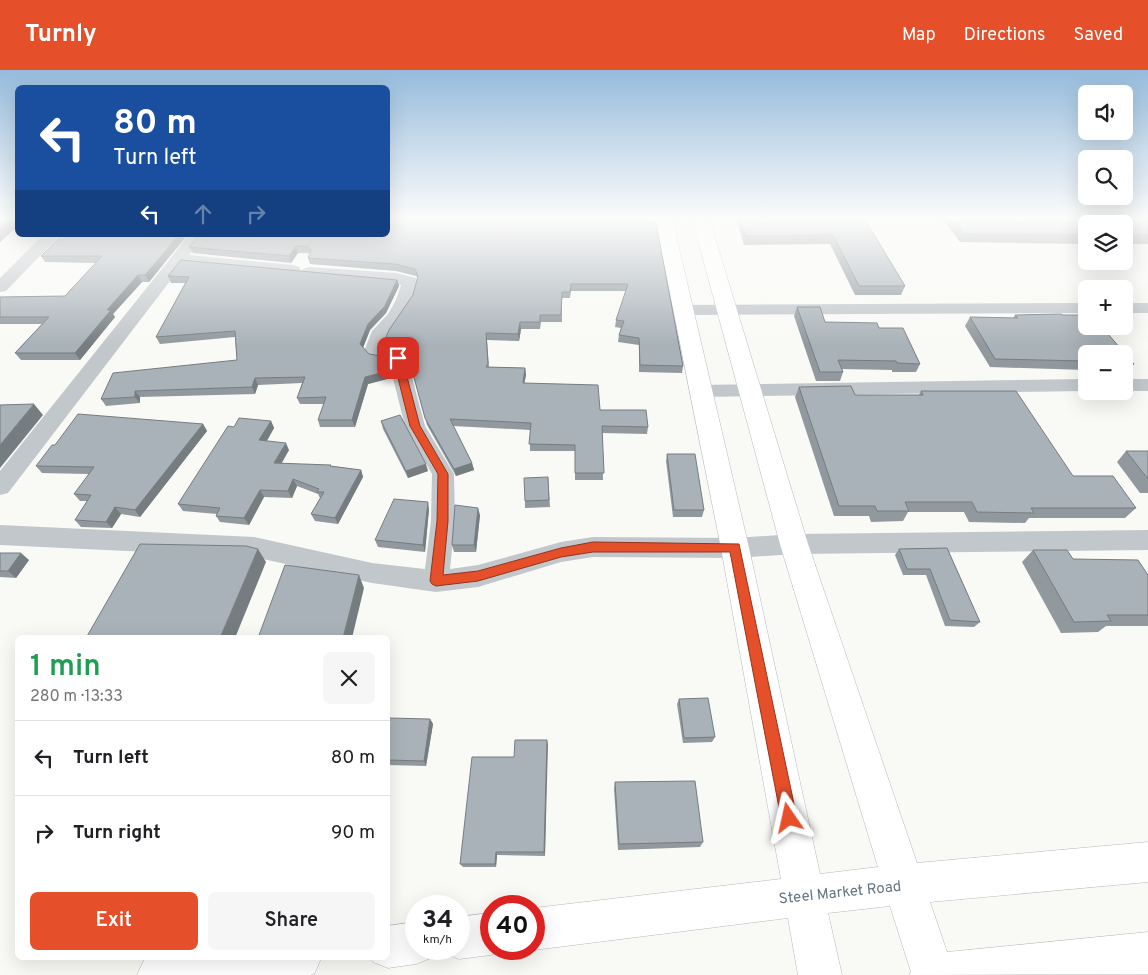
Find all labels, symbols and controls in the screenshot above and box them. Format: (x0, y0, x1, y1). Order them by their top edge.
text: Turnly (25, 20, 97, 50)
text: Map (902, 24, 936, 47)
text: Directions (964, 24, 1046, 47)
text: Saved (1074, 24, 1123, 47)
map controls (1078, 85, 1133, 400)
button: sound (1078, 85, 1133, 140)
text: 80 m (113, 102, 197, 146)
icon: left (30, 105, 95, 170)
text: Turn left (113, 145, 196, 172)
button: search (1078, 150, 1133, 205)
icon: left (136, 200, 164, 228)
icon: ahead (189, 200, 217, 228)
icon: right (242, 200, 270, 228)
button: layers (1078, 215, 1133, 270)
button: + (1078, 280, 1133, 335)
pin (377, 337, 419, 379)
icon: arrive (384, 344, 412, 372)
button: − (1078, 345, 1133, 400)
text: 1 min (30, 649, 101, 686)
button: close (323, 652, 375, 704)
text: 280 m · 13:33 (30, 687, 123, 707)
icon: left (30, 744, 58, 772)
text: Turn left (73, 746, 149, 770)
text: 80 m (331, 746, 375, 770)
position arrow (762, 791, 814, 843)
icon: right (30, 819, 58, 847)
text: Turn right (73, 821, 161, 845)
text: 90 m (331, 821, 375, 845)
street label: Steel Market Road (778, 878, 902, 909)
button: Exit (30, 892, 198, 950)
button: Share (208, 892, 375, 950)
speed limit sign: 40 (480, 895, 545, 960)
text: 34 (422, 905, 453, 937)
text: km/h (423, 932, 452, 948)

